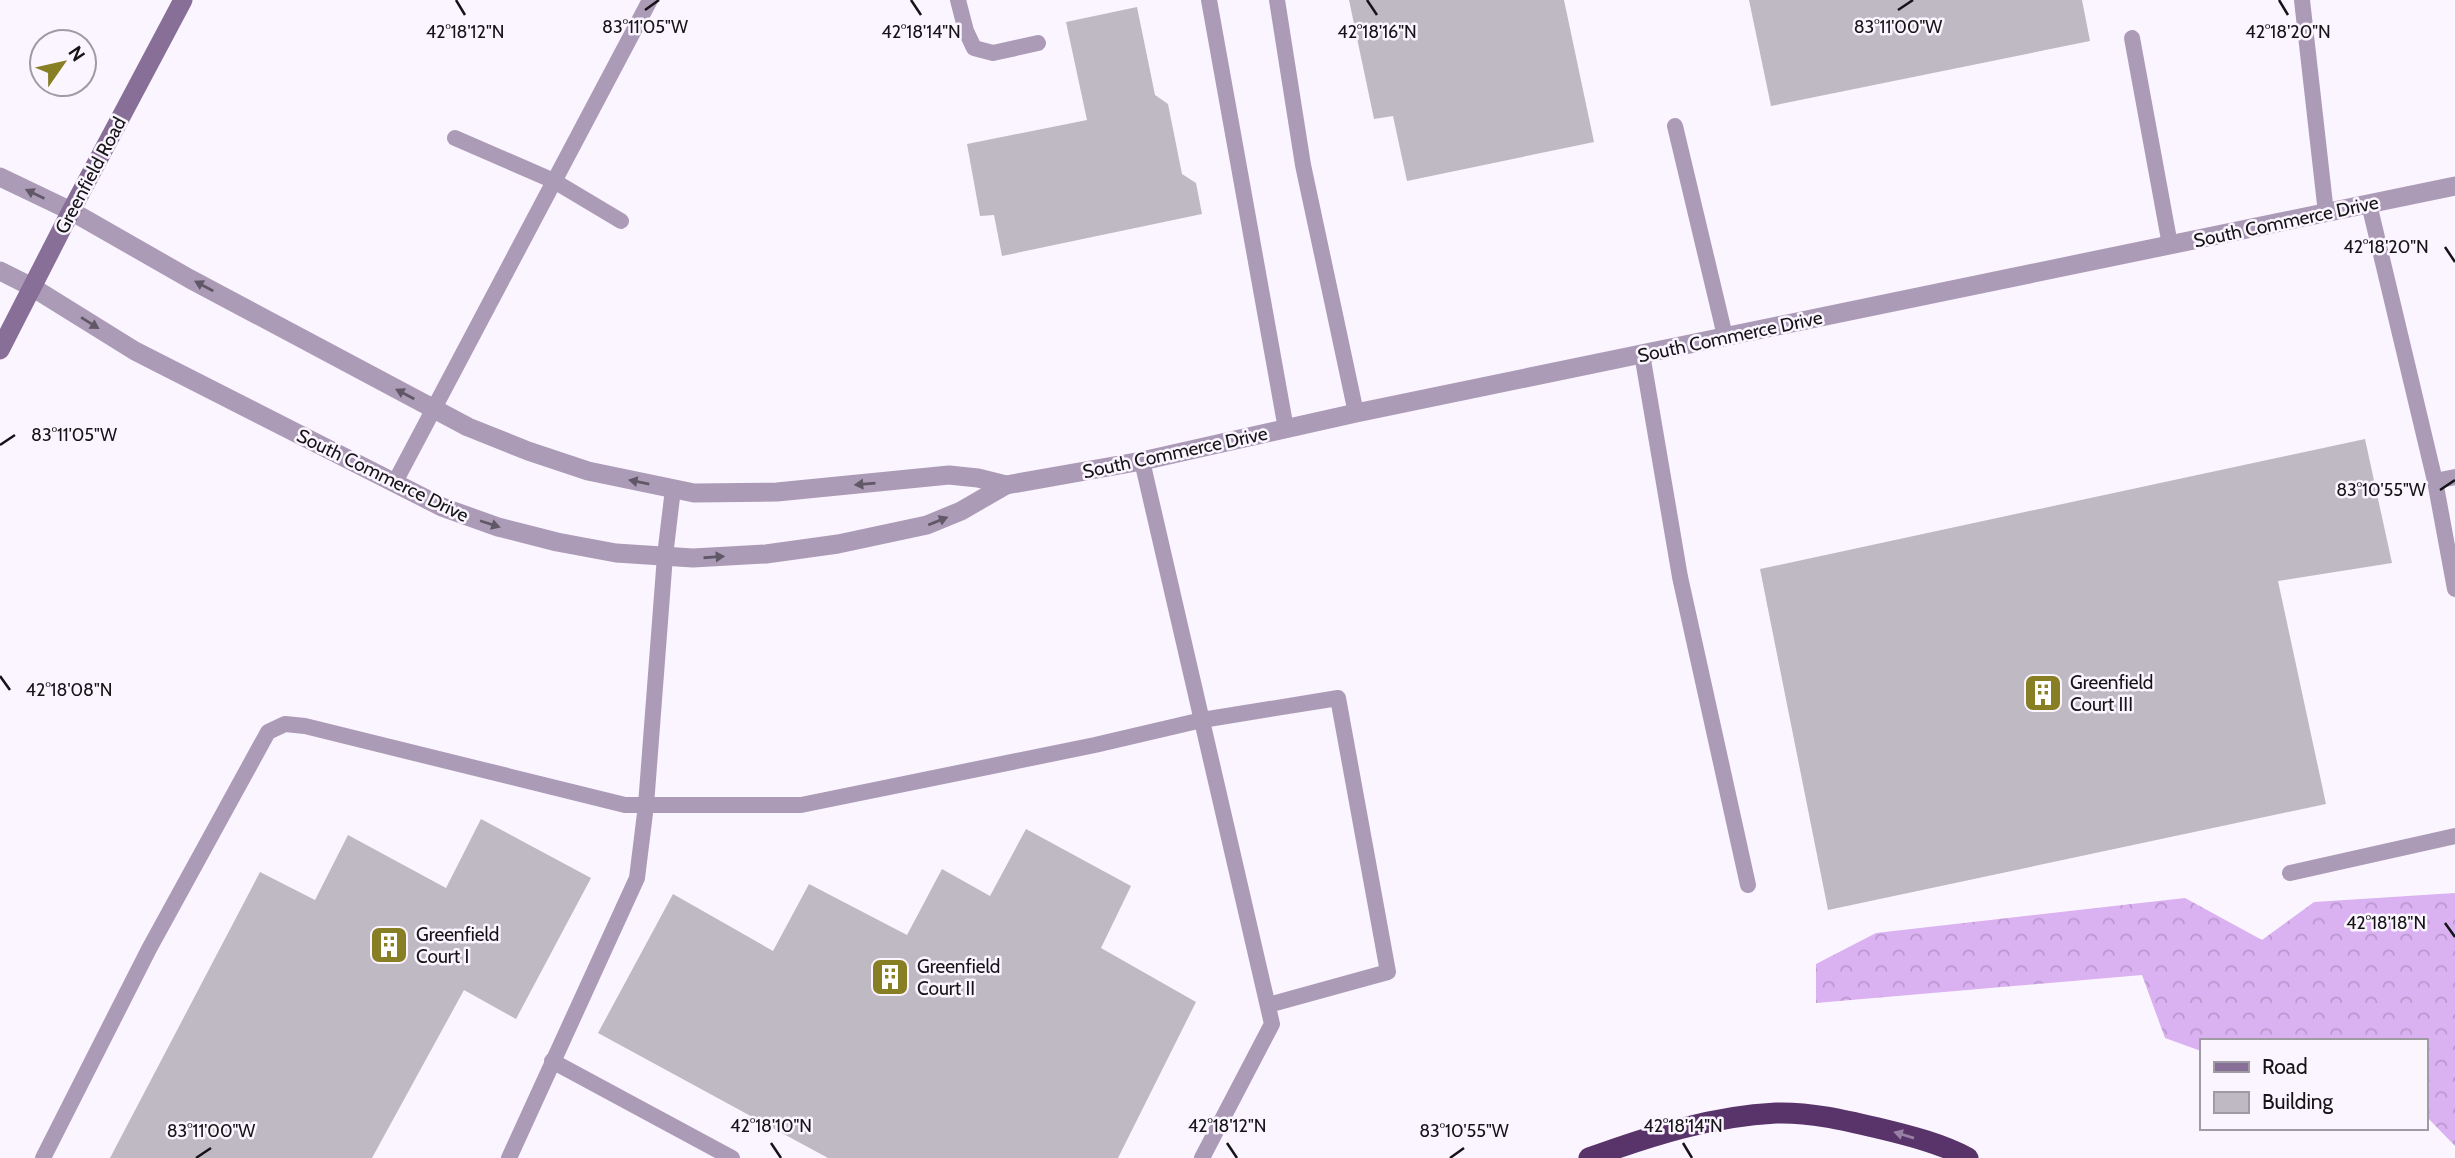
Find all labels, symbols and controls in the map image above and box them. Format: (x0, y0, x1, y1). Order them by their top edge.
text: 83°11'05"W (602, 16, 688, 38)
text: 83°11'00"W (1854, 16, 1942, 38)
text: 42°18'12"N (426, 21, 504, 43)
text: 42°18'14"N (881, 21, 961, 43)
text: 42°18'16"N (1337, 21, 1417, 43)
text: 42°18'20"N (2245, 21, 2331, 43)
north arrow (28, 28, 98, 98)
text: N (63, 42, 90, 66)
street label: Greenfield Road (50, 113, 131, 238)
one-way arrow (25, 188, 45, 199)
street label: South Commerce Drive (2192, 191, 2381, 252)
text: 42°18'20"N (2343, 236, 2429, 258)
one-way arrow (194, 281, 214, 292)
street label: South Commerce Drive (1636, 306, 1825, 367)
one-way arrow (81, 317, 100, 330)
one-way arrow (395, 388, 414, 400)
street label: South Commerce Drive (1081, 422, 1270, 483)
text: 83°11'05"W (31, 424, 117, 446)
street label: South Commerce Drive (293, 424, 473, 527)
one-way arrow (628, 476, 650, 487)
one-way arrow (854, 478, 876, 489)
text: 83°10'55"W (2336, 479, 2426, 501)
one-way arrow (927, 515, 948, 526)
one-way arrow (480, 519, 501, 530)
one-way arrow (703, 551, 725, 562)
place label: Greenfield Court III (2070, 671, 2153, 716)
building icon: Greenfield Court III (2022, 672, 2064, 714)
text: 42°18'08"N (26, 679, 112, 701)
text: 42°18'18"N (2346, 912, 2426, 934)
place label: Greenfield Court I (416, 923, 499, 968)
building icon: Greenfield Court I (368, 924, 410, 966)
place label: Greenfield Court II (917, 955, 1000, 1000)
building icon: Greenfield Court II (869, 956, 911, 998)
legend (2200, 1039, 2427, 1130)
text: Road (2262, 1054, 2308, 1079)
text: Building (2262, 1089, 2334, 1114)
text: 42°18'10"N (730, 1115, 812, 1137)
text: 42°18'12"N (1188, 1115, 1266, 1137)
text: 42°18'14"N (1643, 1115, 1723, 1137)
text: 83°11'00"W (167, 1120, 255, 1142)
text: 83°10'55"W (1419, 1120, 1509, 1142)
one-way arrow (1893, 1129, 1914, 1139)

